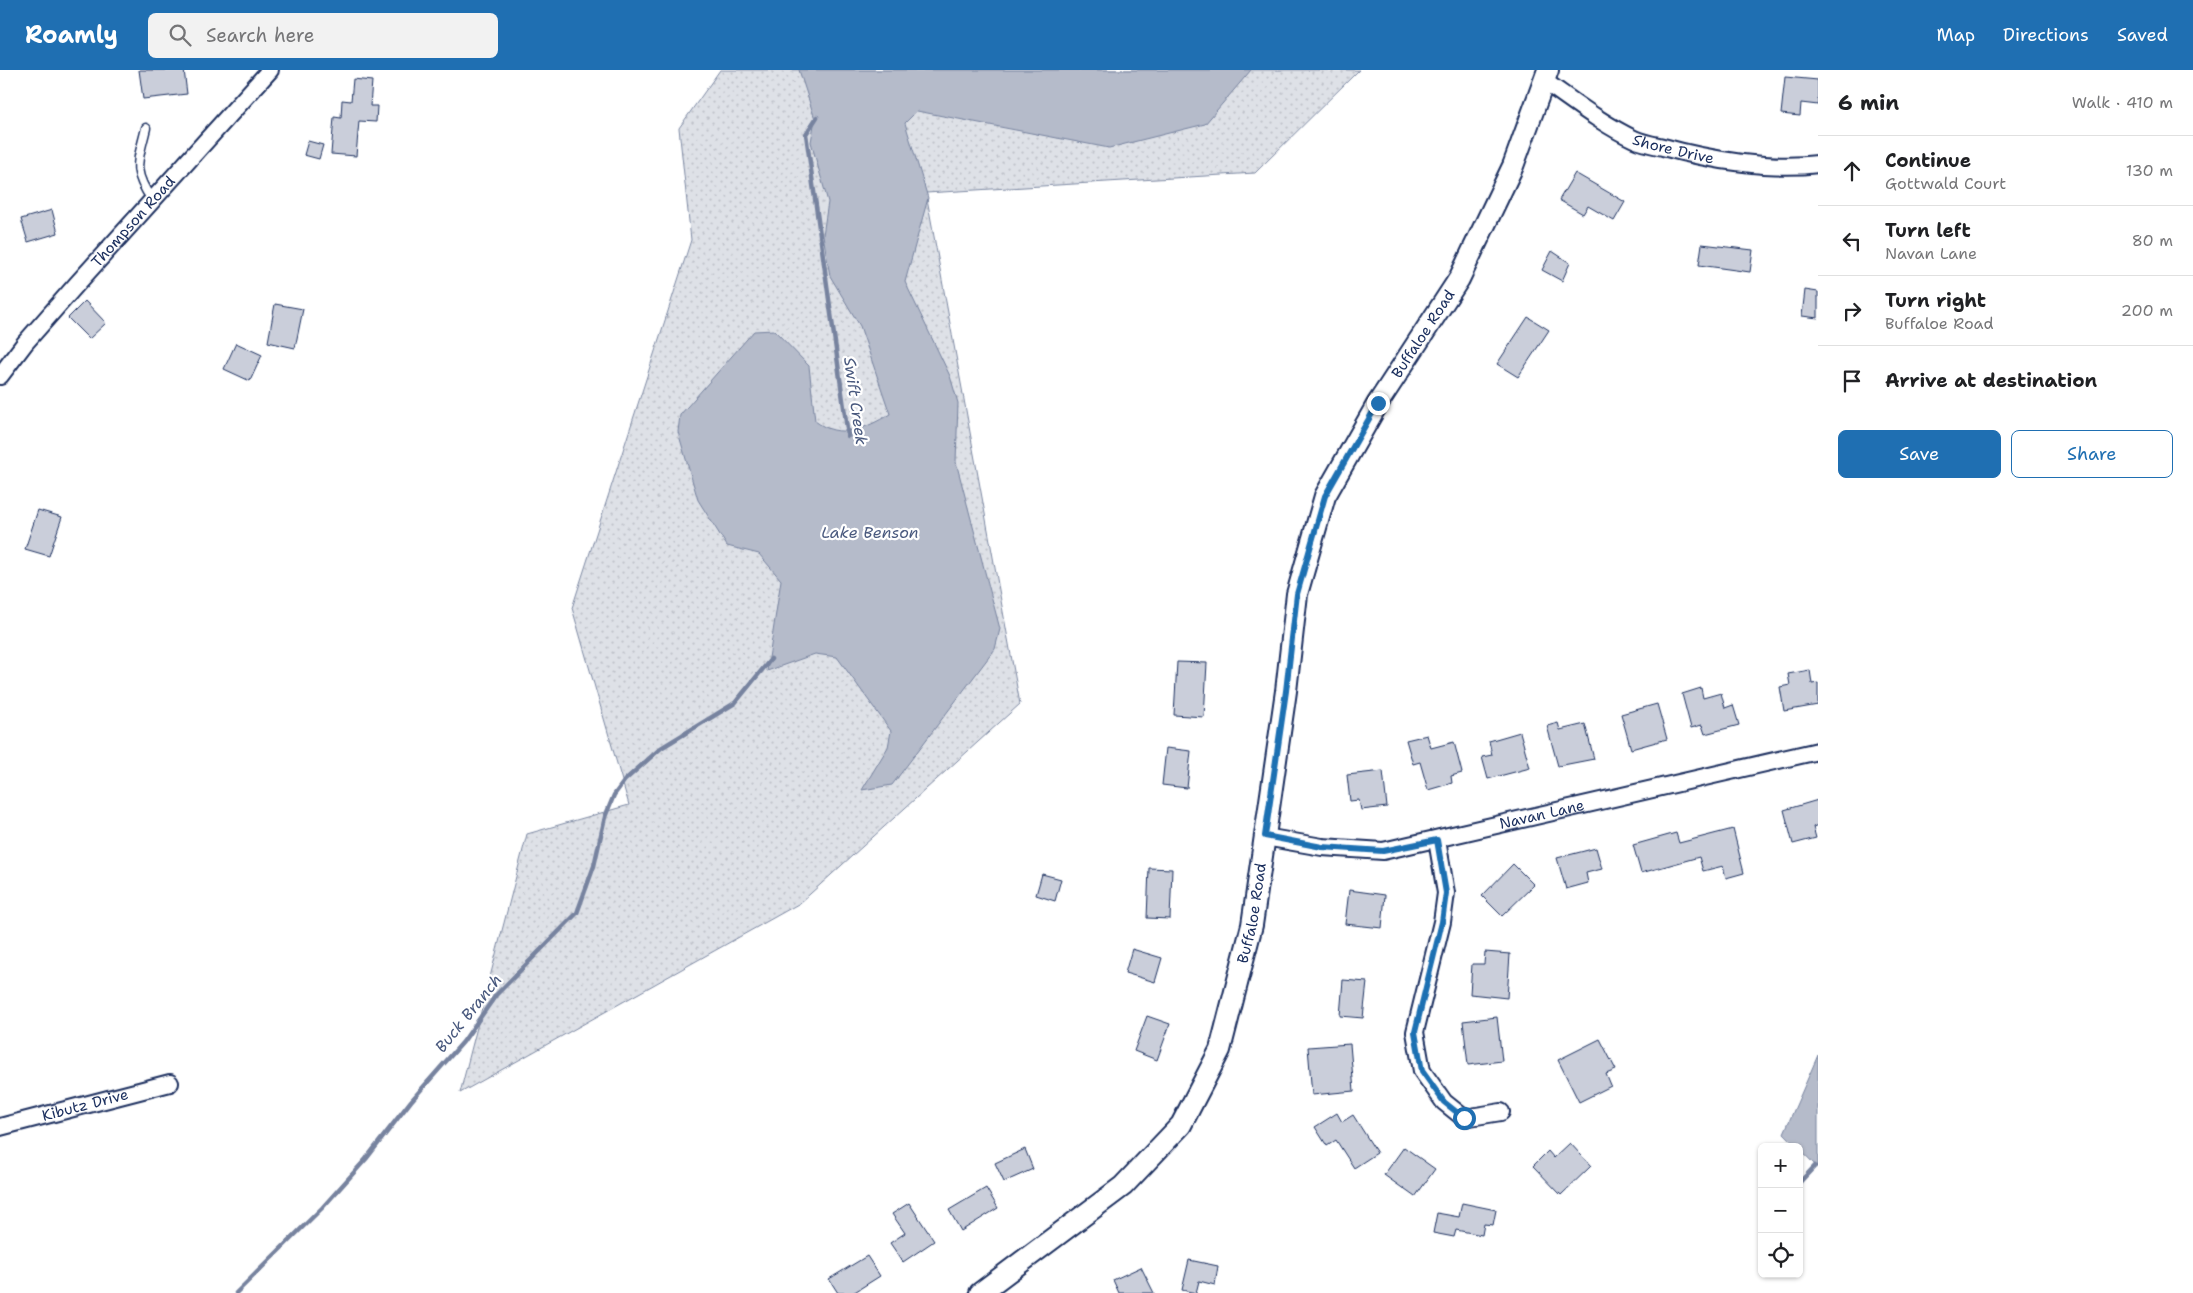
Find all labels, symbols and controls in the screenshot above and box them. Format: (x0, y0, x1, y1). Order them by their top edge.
search box (148, 13, 498, 58)
text: Roamly (25, 19, 118, 51)
icon: search (166, 21, 194, 49)
text: Search here (206, 23, 315, 48)
text: Map (1937, 23, 1975, 47)
text: Directions (2003, 23, 2089, 47)
text: Saved (2117, 23, 2168, 47)
text: 6 min (1838, 89, 1899, 117)
text: Walk · 410 m (2072, 92, 2173, 113)
street label: Shore Drive (1630, 129, 1716, 168)
text: Continue (1885, 148, 1971, 173)
icon: ahead (1838, 157, 1866, 185)
text: 130 m (2126, 160, 2173, 181)
street label: Thompson Road (87, 171, 180, 272)
text: Gottwald Court (1885, 173, 2006, 194)
text: Turn left (1885, 218, 1971, 243)
icon: left (1838, 227, 1866, 255)
text: 80 m (2132, 230, 2173, 251)
text: Navan Lane (1885, 243, 1977, 264)
street label: Buffaloe Road (1387, 285, 1460, 382)
text: Turn right (1885, 288, 1986, 313)
icon: right (1838, 297, 1866, 325)
text: 200 m (2121, 300, 2173, 321)
text: Buffaloe Road (1885, 313, 1994, 334)
water label: Swift Creek (839, 356, 872, 446)
icon: arrive (1838, 367, 1866, 395)
text: Arrive at destination (1885, 368, 2097, 393)
route end (1367, 392, 1390, 415)
button: Save (1838, 430, 2001, 478)
button: Share (2011, 430, 2173, 478)
water label: Lake Benson (821, 522, 919, 543)
street label: Navan Lane (1497, 795, 1586, 834)
street label: Buffaloe Road (1233, 861, 1271, 966)
water label: Buck Branch (430, 970, 506, 1057)
street label: Kibutz Drive (40, 1084, 131, 1126)
route start (1453, 1107, 1476, 1130)
map controls (1758, 1143, 1803, 1278)
button: + (1758, 1143, 1803, 1188)
button: − (1758, 1188, 1803, 1233)
button: locate (1758, 1233, 1803, 1278)

